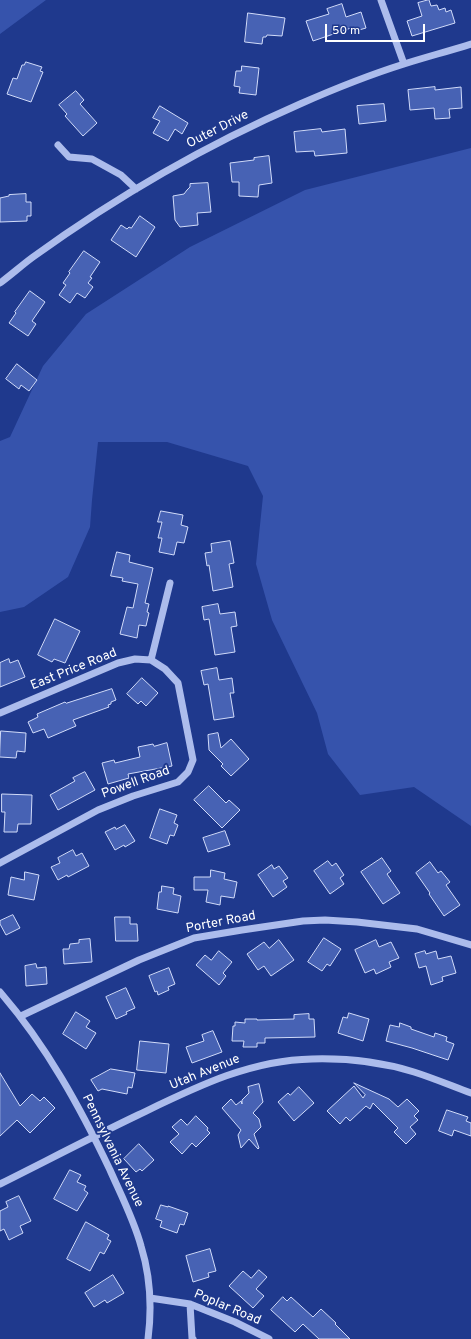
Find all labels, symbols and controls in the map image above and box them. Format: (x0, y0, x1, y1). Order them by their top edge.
scale bar (327, 16, 427, 42)
text: 50 m (332, 23, 360, 39)
street label: Outer Drive (184, 108, 252, 152)
street label: East Price Road (29, 646, 119, 694)
street label: Powell Road (100, 763, 172, 803)
street label: Porter Road (185, 909, 257, 937)
street label: Utah Avenue (168, 1052, 242, 1094)
street label: Pennsylvania Avenue (78, 1092, 146, 1210)
street label: Poplar Road (191, 1287, 263, 1329)

